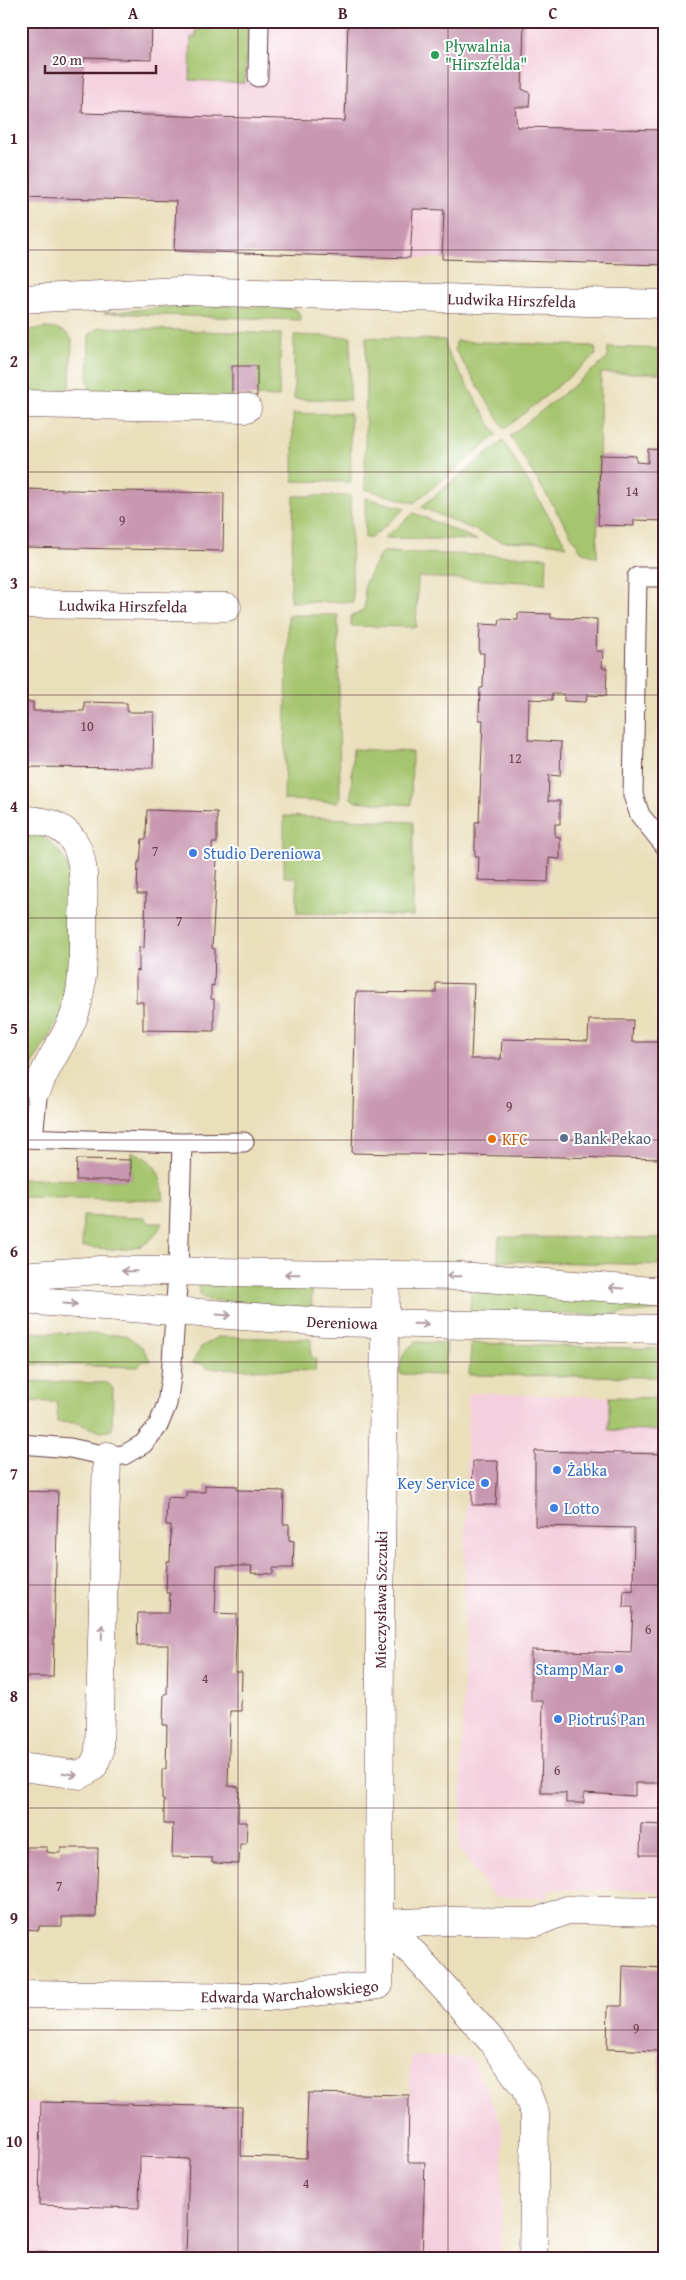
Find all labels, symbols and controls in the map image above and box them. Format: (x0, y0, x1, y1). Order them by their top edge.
text: A (128, 1, 139, 25)
text: B (338, 1, 348, 25)
text: C (548, 1, 558, 25)
place label: Pływalnia "Hirszfelda" (445, 34, 527, 76)
scale bar (45, 42, 156, 74)
text: 20 m (52, 49, 83, 70)
marker: Pływalnia "Hirszfelda" (429, 49, 441, 61)
text: 1 (10, 126, 18, 150)
street label: Ludwika Hirszfelda (447, 286, 577, 314)
text: 2 (10, 349, 18, 373)
house number: 14 (625, 481, 639, 501)
house number: 9 (119, 510, 126, 530)
text: 3 (10, 571, 18, 595)
street label: Ludwika Hirszfelda (59, 593, 188, 618)
house number: 10 (80, 716, 94, 736)
house number: 12 (508, 748, 522, 768)
text: 4 (10, 794, 18, 818)
house number: 7 (152, 841, 159, 861)
place label: Studio Dereniowa (203, 841, 321, 865)
marker: Studio Dereniowa (187, 847, 199, 859)
house number: 7 (176, 911, 183, 931)
text: 5 (10, 1016, 18, 1040)
house number: 9 (506, 1096, 513, 1116)
place label: Bank Pekao (574, 1126, 651, 1150)
place label: KFC (502, 1127, 528, 1151)
marker: Bank Pekao (558, 1132, 570, 1144)
marker: KFC (486, 1133, 498, 1145)
text: 6 (10, 1239, 18, 1263)
one-way arrow (121, 1266, 138, 1276)
one-way arrow (284, 1269, 300, 1279)
one-way arrow (446, 1272, 462, 1281)
one-way arrow (608, 1284, 624, 1293)
one-way arrow (62, 1299, 78, 1308)
street label: Dereniowa (306, 1309, 378, 1335)
one-way arrow (216, 1311, 232, 1320)
one-way arrow (412, 1319, 429, 1329)
place label: Żabka (567, 1458, 607, 1482)
text: 7 (10, 1461, 18, 1485)
marker: Żabka (551, 1464, 563, 1476)
place label: Key Service (398, 1471, 475, 1495)
marker: Key Service (479, 1477, 491, 1489)
place label: Lotto (564, 1496, 599, 1520)
marker: Lotto (548, 1502, 560, 1514)
street label: Mieczysława Szczuki (368, 1530, 393, 1669)
house number: 6 (645, 1619, 652, 1639)
one-way arrow (98, 1624, 107, 1640)
place label: Stamp Mar (535, 1657, 609, 1681)
marker: Stamp Mar (613, 1663, 625, 1675)
house number: 4 (202, 1668, 209, 1688)
text: 8 (10, 1684, 18, 1708)
place label: Piotruś Pan (568, 1707, 645, 1731)
marker: Piotruś Pan (552, 1713, 564, 1725)
house number: 6 (554, 1760, 561, 1780)
one-way arrow (61, 1769, 77, 1779)
house number: 7 (56, 1876, 63, 1896)
text: 9 (10, 1906, 18, 1930)
street label: Edwarda Warchałowskiego (201, 1973, 380, 2009)
house number: 9 (633, 2018, 640, 2038)
text: 10 (6, 2129, 22, 2153)
house number: 4 (303, 2173, 310, 2193)

